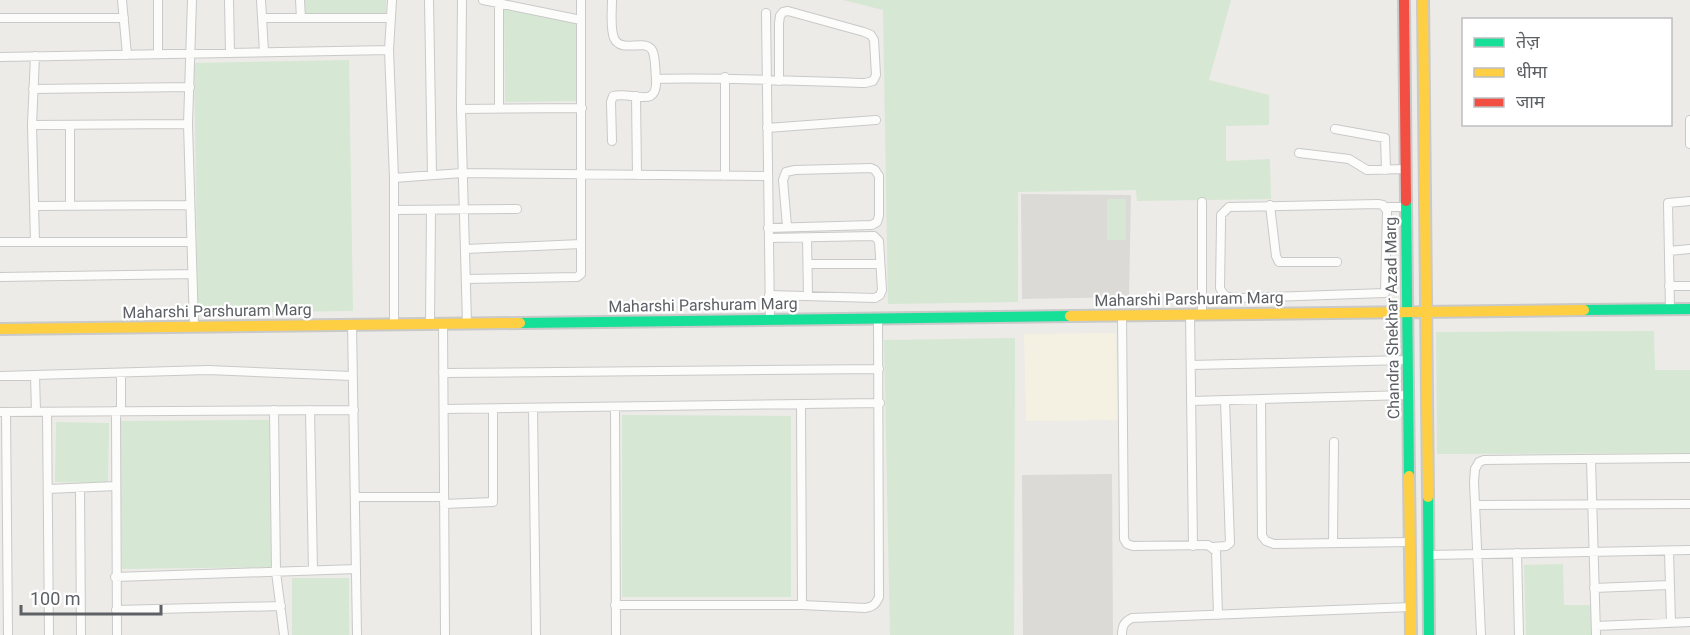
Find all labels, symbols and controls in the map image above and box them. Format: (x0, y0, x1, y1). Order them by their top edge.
legend (1462, 18, 1672, 126)
text: तेज़ (1516, 31, 1540, 52)
text: धीमा (1516, 61, 1547, 82)
text: जाम (1516, 91, 1546, 112)
street label: Chandra Shekhar Azad Marg (1381, 217, 1403, 419)
street label: Maharshi Parshuram Marg (1094, 288, 1284, 310)
street label: Maharshi Parshuram Marg (608, 294, 798, 316)
street label: Maharshi Parshuram Marg (122, 300, 312, 322)
scale bar (21, 578, 160, 616)
text: 100 m (30, 588, 81, 609)

